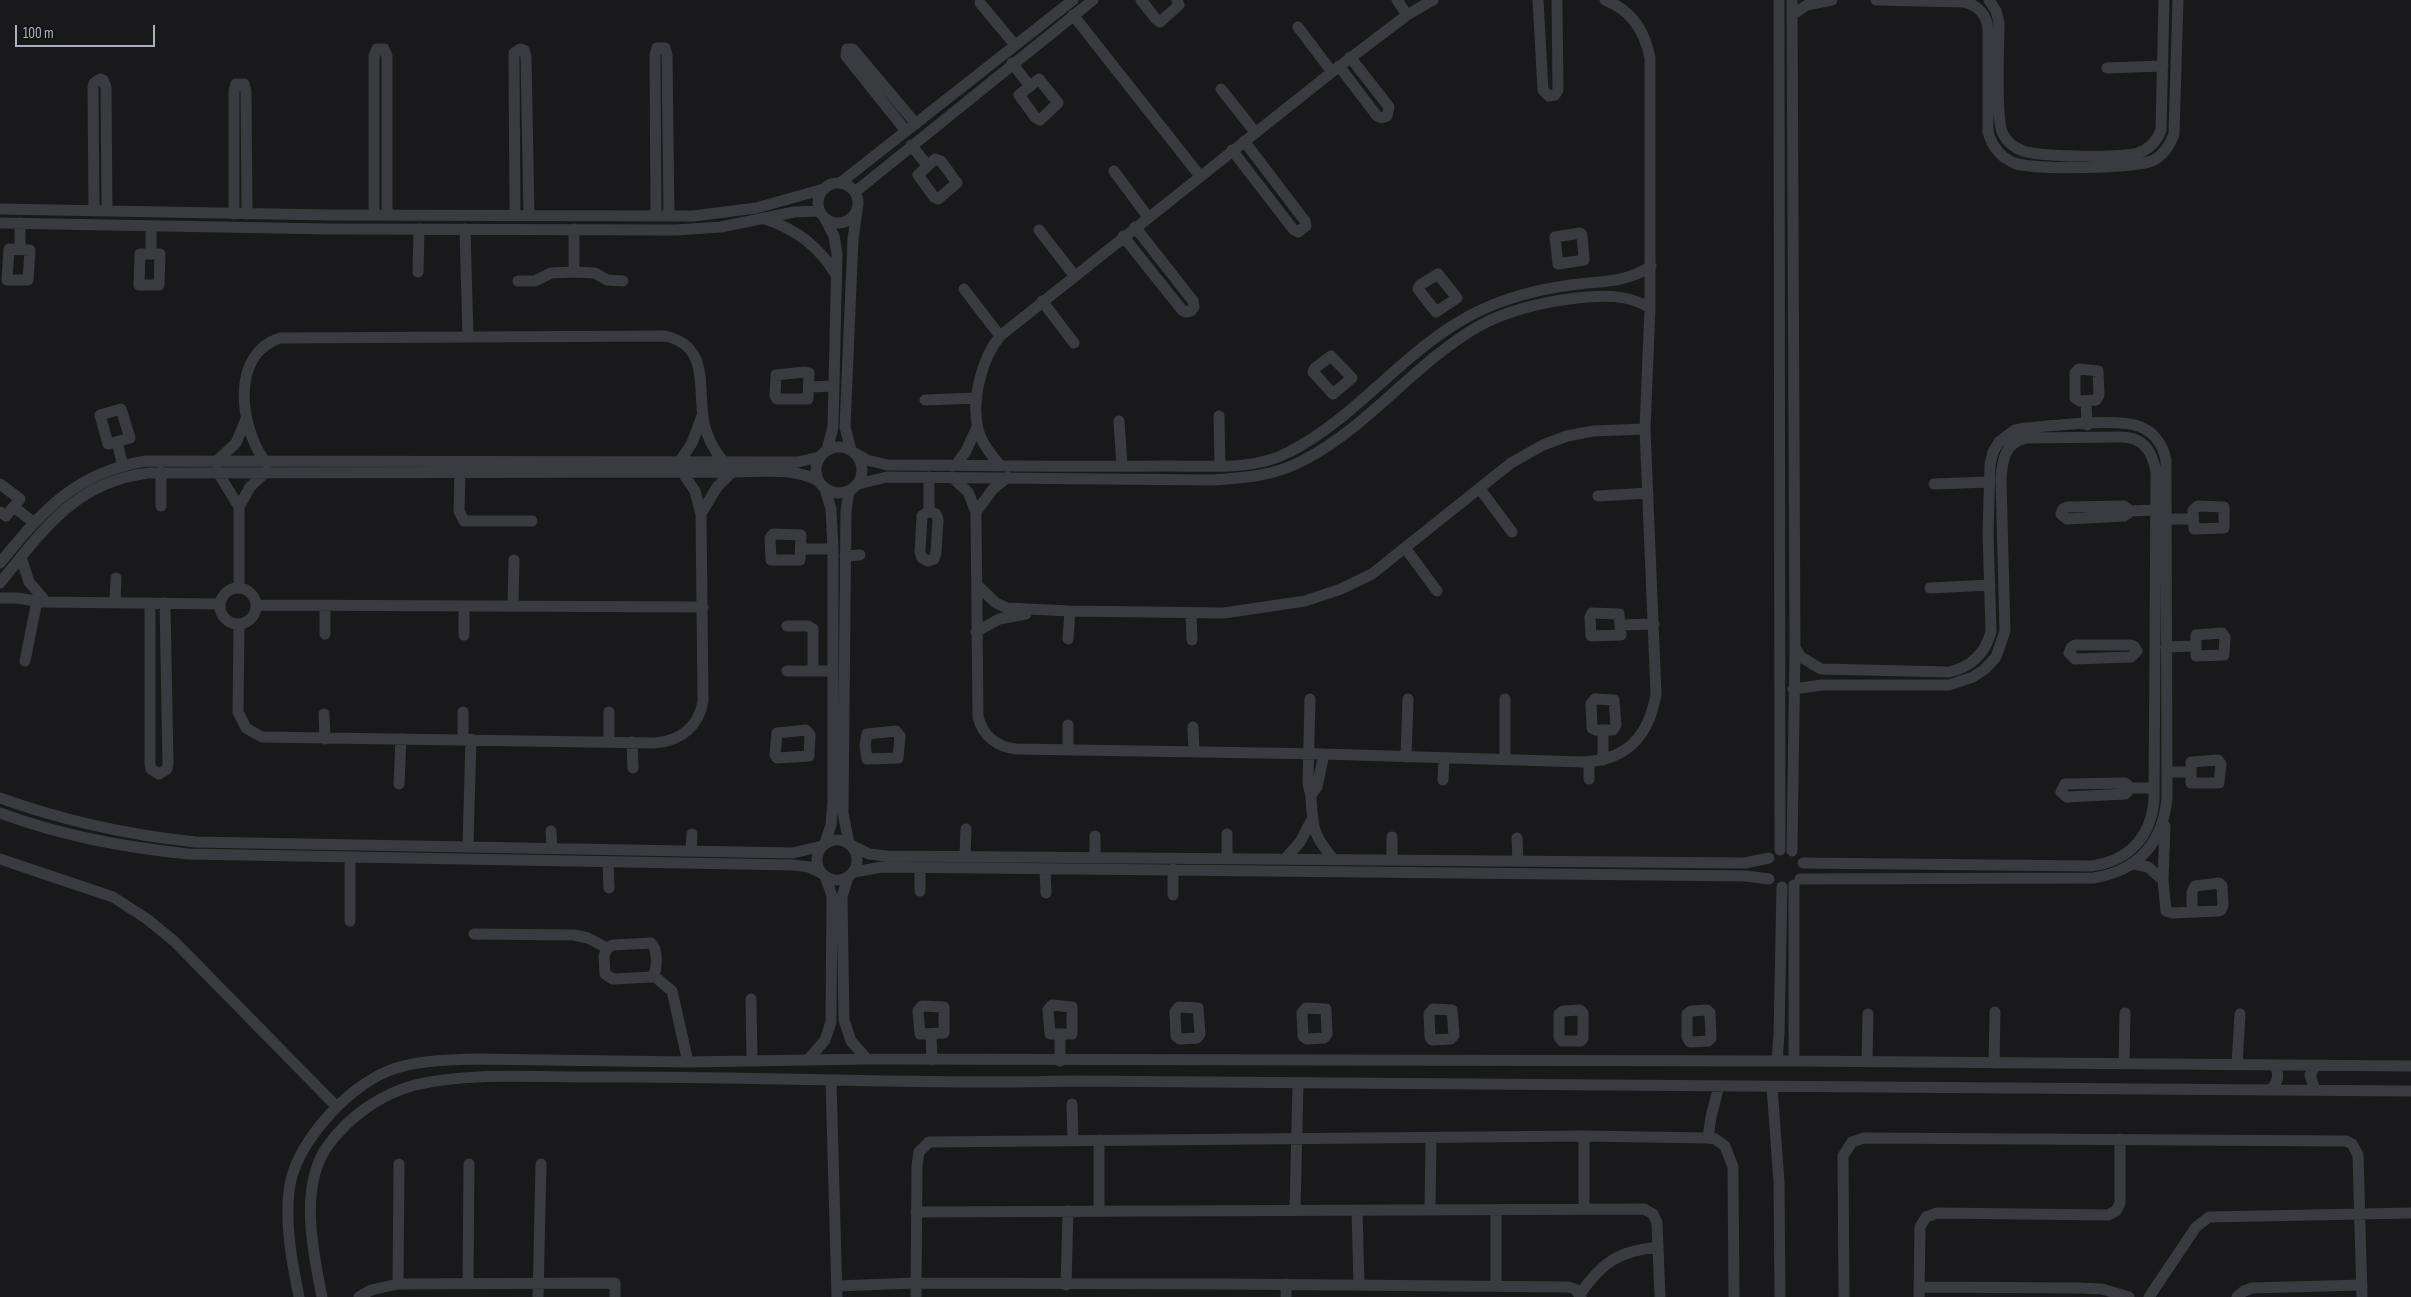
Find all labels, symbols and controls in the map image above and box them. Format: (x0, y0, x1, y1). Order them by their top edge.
scale bar (18, 15, 158, 47)
text: 100 m (23, 24, 54, 43)

